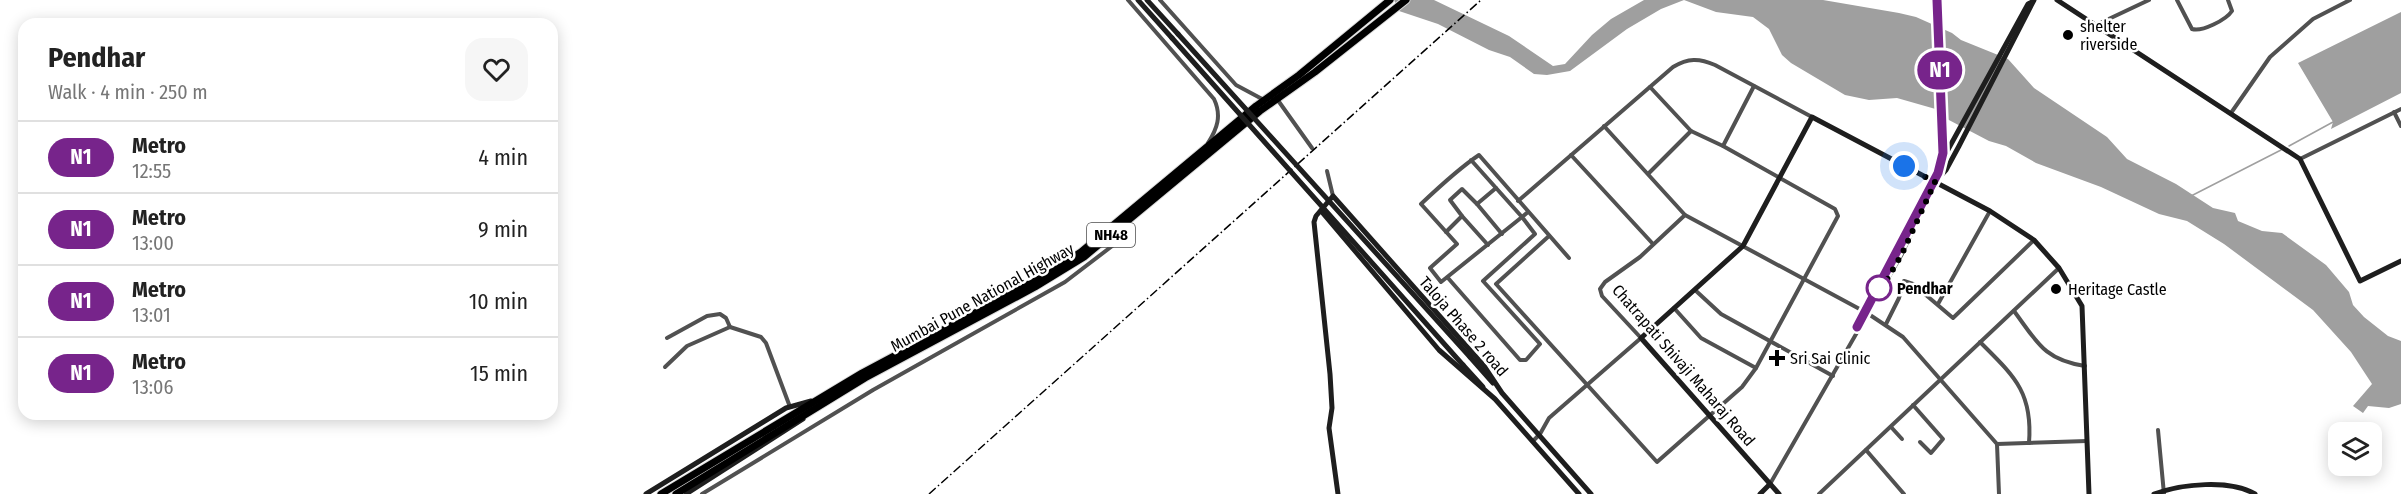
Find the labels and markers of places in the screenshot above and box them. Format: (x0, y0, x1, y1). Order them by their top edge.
place label: shelter riverside (2080, 17, 2137, 54)
marker: shelter riverside (2061, 28, 2075, 42)
marker: Pendhar (1866, 275, 1892, 301)
place label: Pendhar (1897, 279, 1953, 298)
place label: Heritage Castle (2068, 280, 2167, 299)
marker: Heritage Castle (2049, 282, 2063, 296)
marker: Sri Sai Clinic (1768, 349, 1786, 367)
place label: Sri Sai Clinic (1790, 349, 1871, 368)

